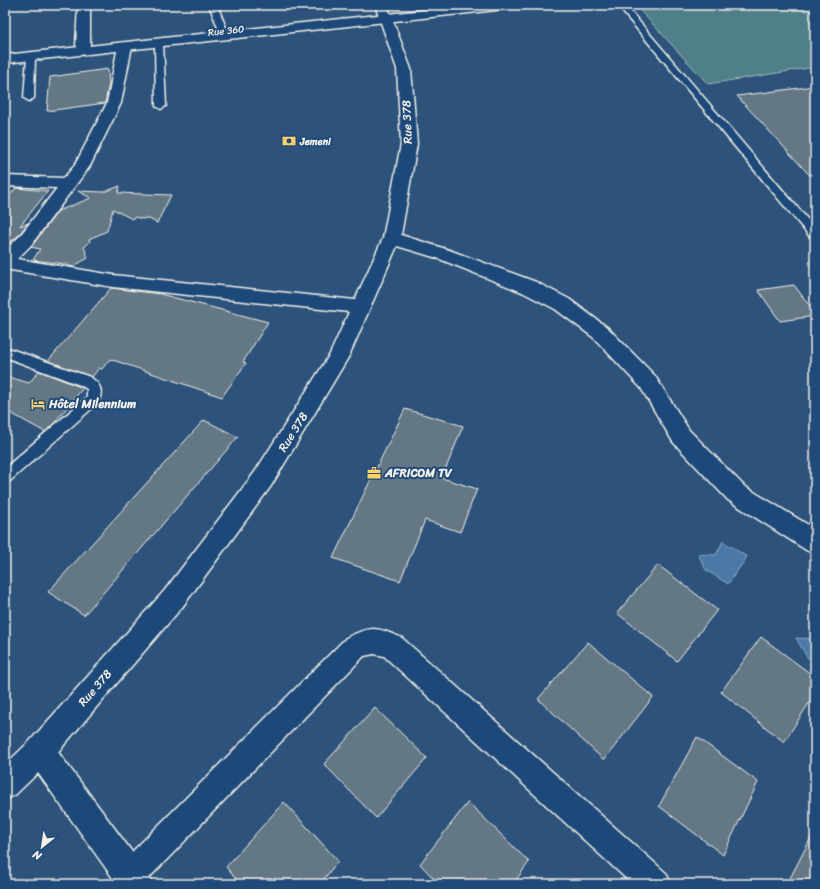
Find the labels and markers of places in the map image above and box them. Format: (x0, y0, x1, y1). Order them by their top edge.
bank icon: Jemeni (281, 133, 297, 149)
place label: Jemeni (299, 133, 332, 151)
place label: Hôtel Milennium (48, 393, 136, 415)
hotel icon: Hôtel Milennium (30, 396, 46, 412)
place label: AFRICOM TV (384, 462, 453, 484)
office icon: AFRICOM TV (366, 465, 382, 481)

